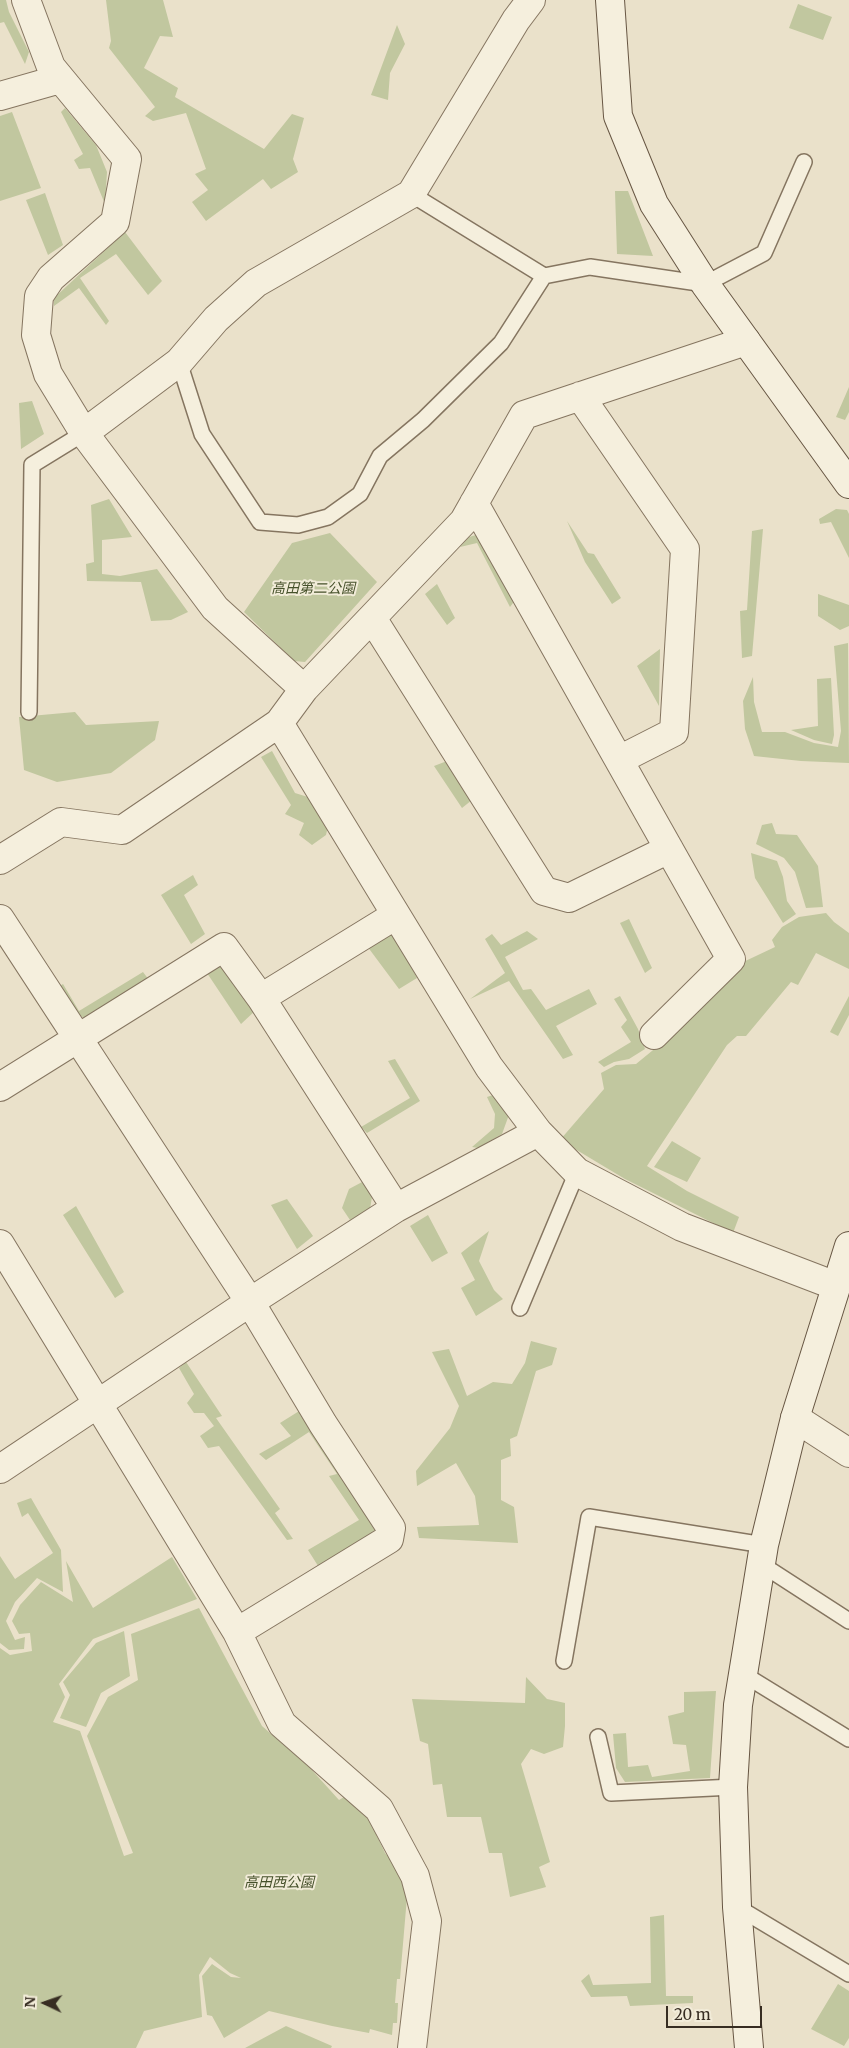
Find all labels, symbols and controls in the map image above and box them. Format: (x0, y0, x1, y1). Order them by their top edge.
park label: 高田第二公園 (271, 581, 355, 597)
park label: 高田西公園 (244, 1875, 314, 1891)
north arrow (20, 1978, 70, 2028)
text: N (21, 1996, 39, 2008)
scale bar (669, 1996, 765, 2028)
text: 20 m (674, 2005, 711, 2024)

